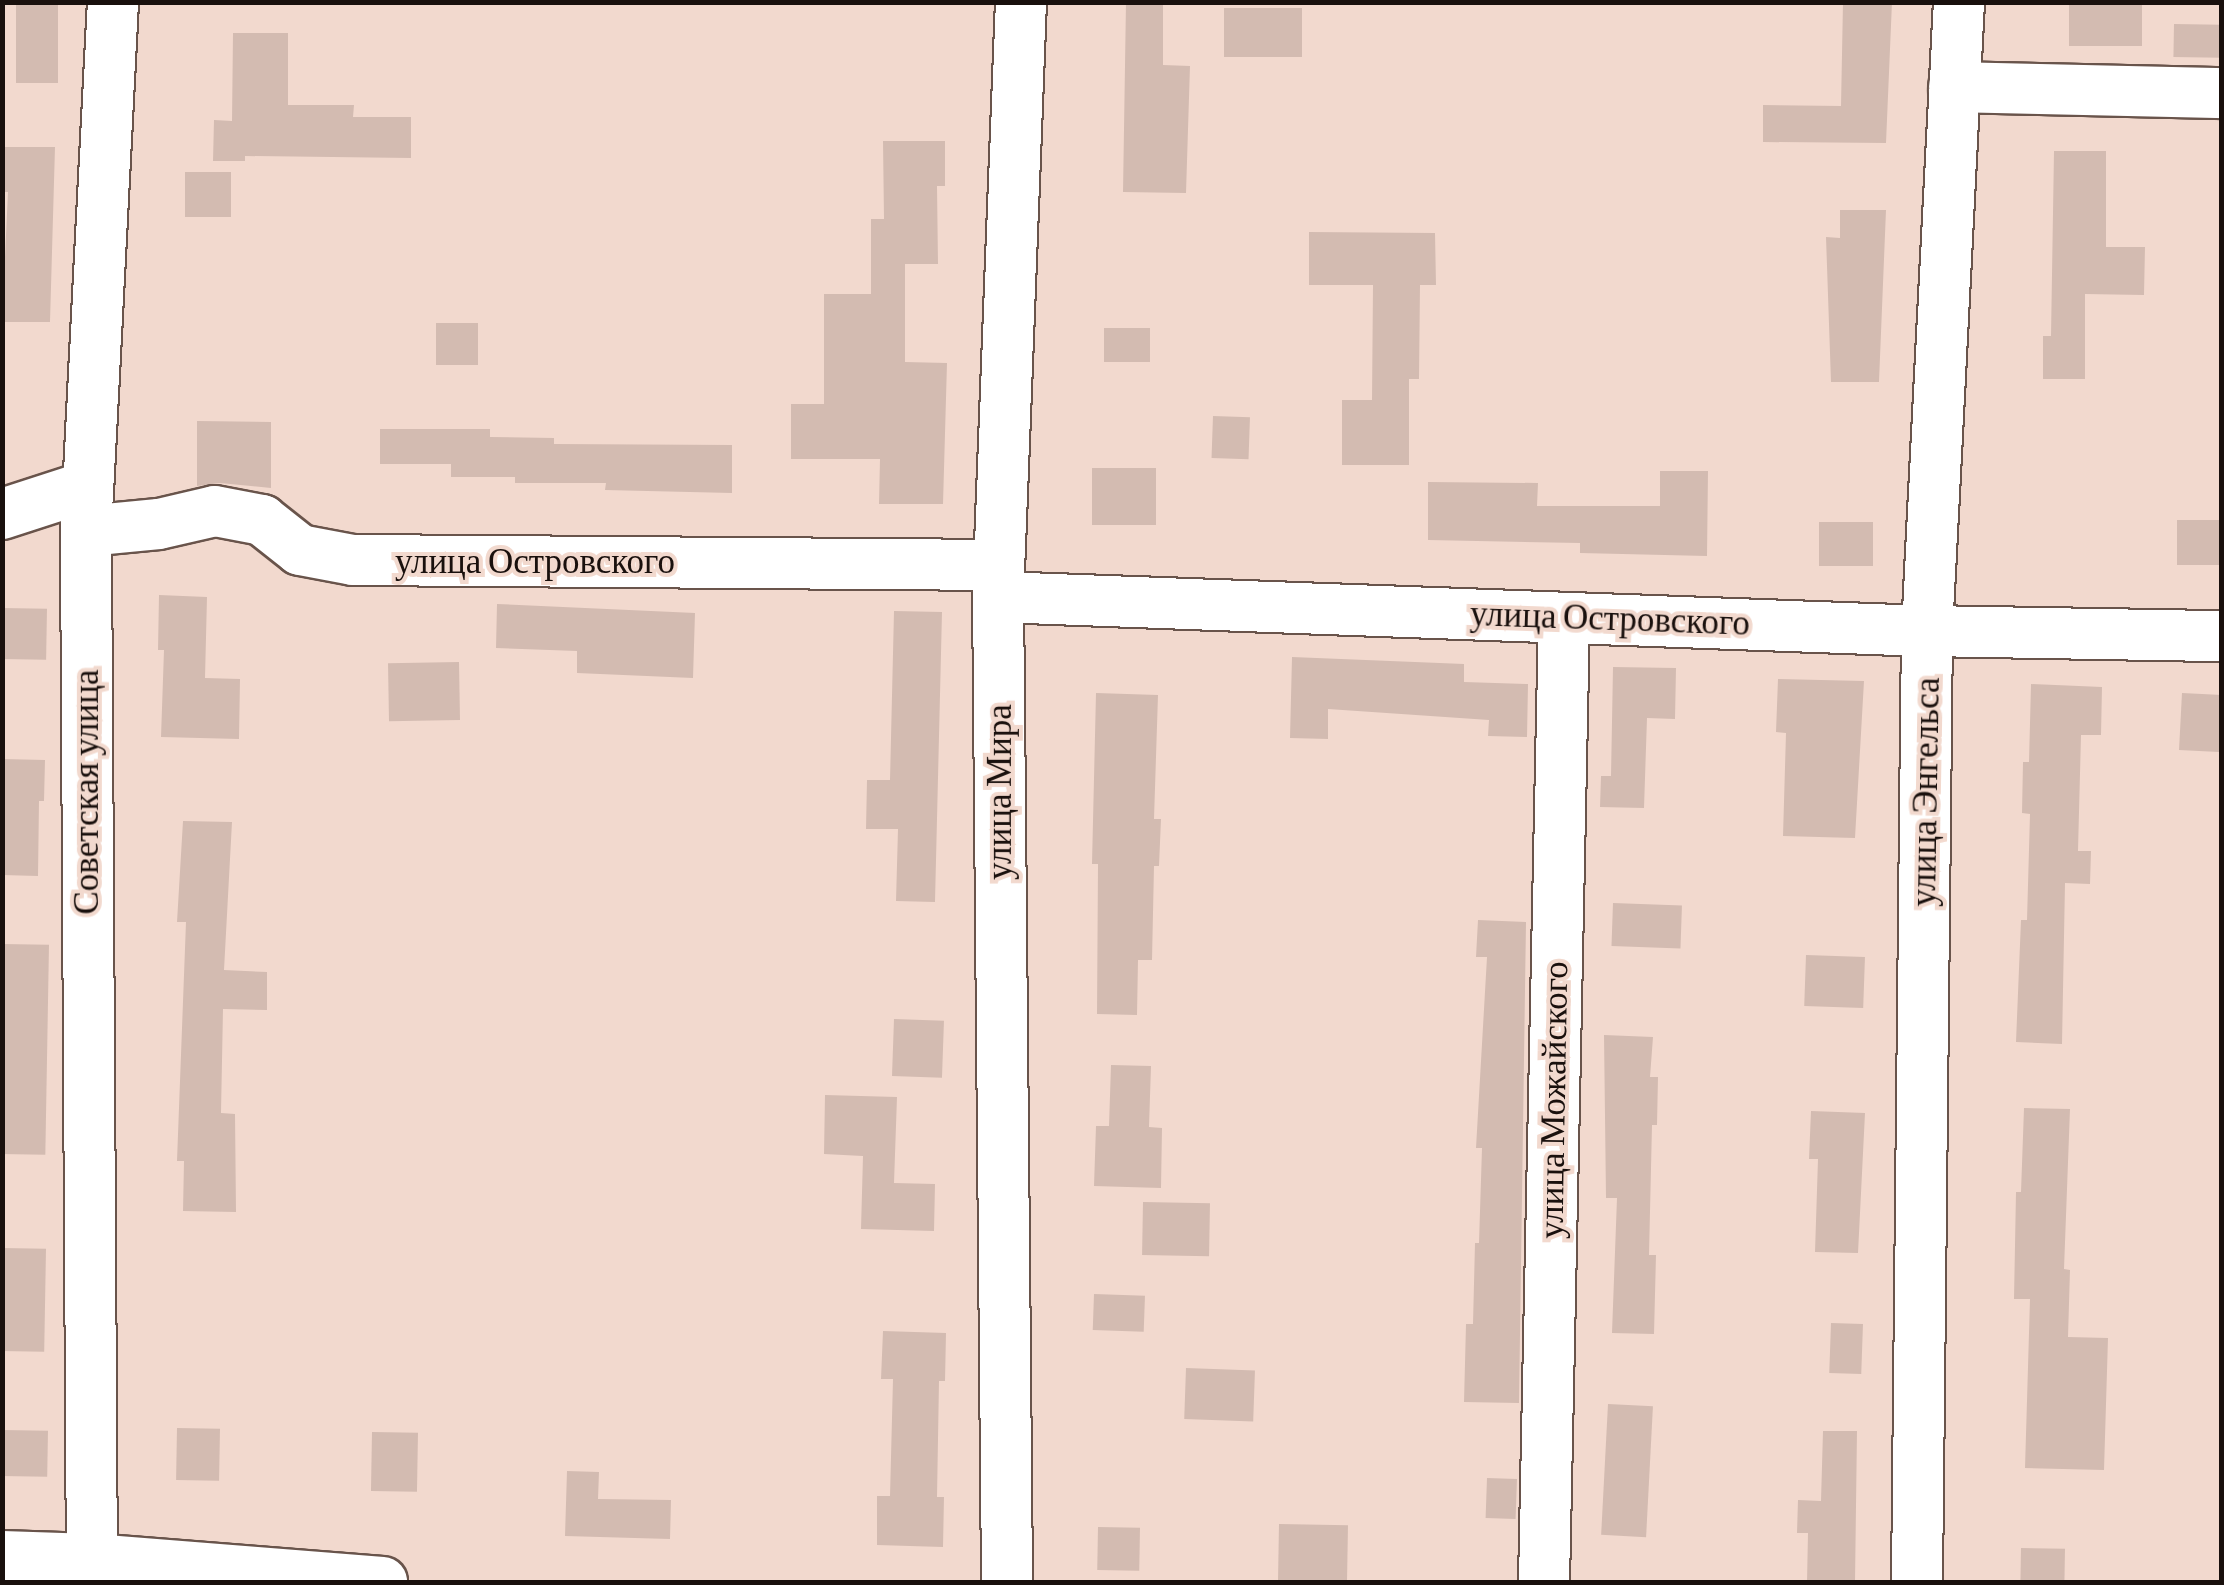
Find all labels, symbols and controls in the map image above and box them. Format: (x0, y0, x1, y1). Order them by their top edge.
street label: улица Островского (395, 541, 675, 583)
street label: улица Островского (1469, 593, 1751, 645)
street label: Советская улица (66, 669, 108, 915)
street label: улица Энгельса (1903, 677, 1949, 907)
street label: улица Мира (979, 704, 1021, 880)
street label: улица Можайского (1531, 961, 1577, 1239)

